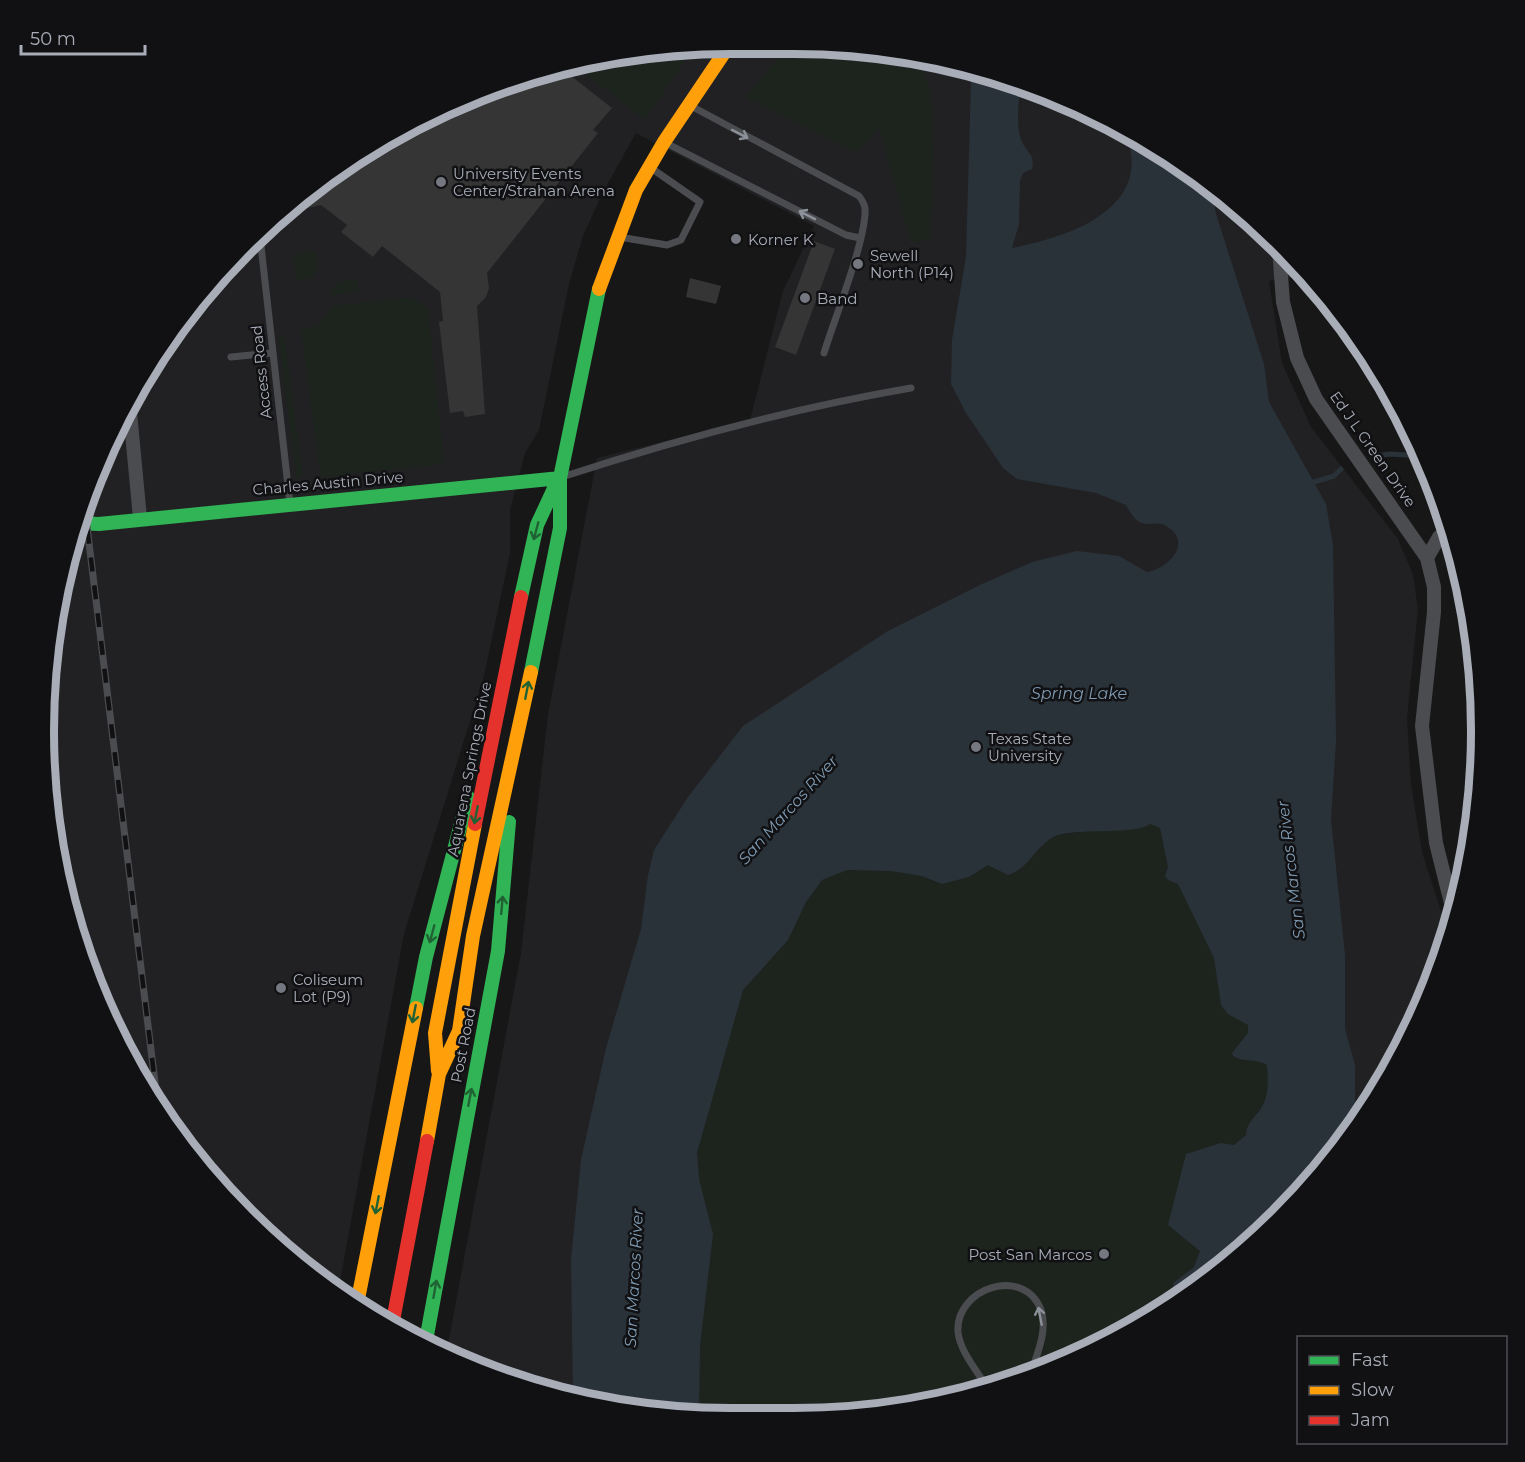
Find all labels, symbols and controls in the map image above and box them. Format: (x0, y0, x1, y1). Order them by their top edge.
scale bar (21, 18, 146, 56)
text: 50 m (30, 28, 76, 50)
one-way arrow (730, 129, 748, 140)
place label: University Events Center/Strahan Arena (453, 164, 615, 200)
marker: University Events Center/Strahan Arena (434, 175, 448, 189)
one-way arrow (798, 209, 816, 220)
place label: Korner K (748, 230, 814, 249)
marker: Korner K (729, 232, 743, 246)
place label: Sewell North (P14) (870, 246, 954, 282)
marker: Sewell North (P14) (851, 257, 865, 271)
place label: Band (817, 289, 857, 308)
marker: Band (798, 291, 812, 305)
street label: Access Road (247, 324, 275, 420)
street label: Ed J L Green Drive (1326, 387, 1420, 511)
street label: Charles Austin Drive (252, 467, 404, 499)
one-way arrow (530, 521, 541, 540)
street label: Aquarena Springs Drive (443, 680, 495, 858)
one-way arrow (522, 681, 533, 700)
water label: Spring Lake (1031, 684, 1127, 703)
place label: Texas State University (988, 729, 1071, 765)
marker: Texas State University (969, 740, 983, 754)
water label: San Marcos River (734, 751, 842, 868)
water label: San Marcos River (1273, 799, 1309, 940)
one-way arrow (470, 805, 481, 825)
one-way arrow (497, 895, 508, 915)
one-way arrow (425, 924, 437, 943)
place label: Coliseum Lot (P9) (293, 970, 363, 1006)
marker: Coliseum Lot (P9) (274, 981, 288, 995)
one-way arrow (408, 1004, 419, 1023)
street label: Post Road (446, 1006, 480, 1084)
one-way arrow (465, 1088, 476, 1107)
one-way arrow (371, 1195, 382, 1215)
water label: San Marcos River (621, 1207, 647, 1348)
place label: Post San Marcos (968, 1245, 1092, 1264)
marker: Post San Marcos (1097, 1247, 1111, 1261)
one-way arrow (430, 1279, 441, 1299)
one-way arrow (1034, 1307, 1045, 1326)
legend (1297, 1336, 1507, 1444)
text: Fast (1351, 1349, 1389, 1371)
text: Slow (1351, 1379, 1394, 1401)
text: Jam (1350, 1409, 1390, 1431)

